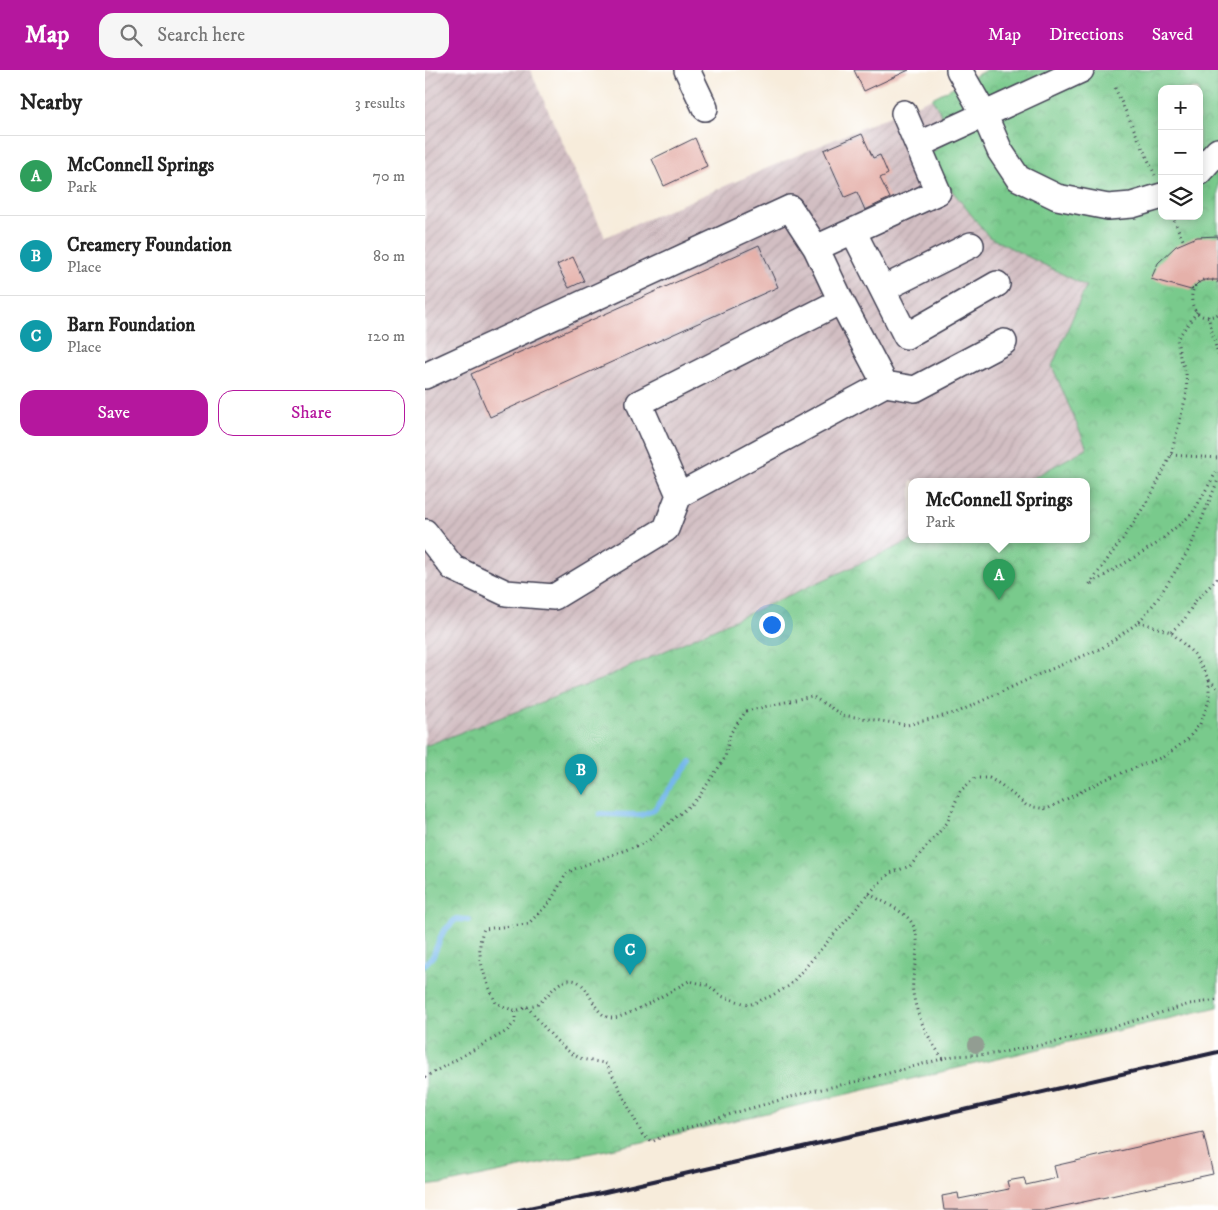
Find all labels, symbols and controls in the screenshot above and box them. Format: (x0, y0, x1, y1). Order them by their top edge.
search box (99, 13, 449, 58)
text: Map (25, 20, 69, 50)
icon: search (117, 21, 145, 49)
text: Search here (157, 24, 245, 47)
text: Map (988, 24, 1021, 46)
text: Directions (1049, 24, 1124, 46)
text: Saved (1152, 24, 1193, 46)
map controls (1158, 85, 1203, 220)
button: + (1158, 85, 1203, 130)
text: Nearby (20, 90, 82, 116)
text: 3 results (355, 93, 405, 113)
button: − (1158, 130, 1203, 175)
text: McConnell Springs (67, 154, 214, 177)
text: A (31, 166, 41, 186)
text: 70 m (373, 166, 405, 186)
button: layers (1158, 175, 1203, 220)
text: Park (67, 177, 97, 197)
text: Creamery Foundation (67, 234, 232, 257)
text: B (31, 246, 41, 266)
text: 80 m (373, 246, 405, 266)
text: Place (67, 257, 101, 277)
text: Barn Foundation (67, 314, 195, 337)
text: C (31, 326, 41, 346)
text: 120 m (367, 326, 405, 346)
text: Place (67, 337, 101, 357)
button: Save (20, 390, 208, 436)
button: Share (218, 390, 405, 436)
popup (908, 478, 1090, 543)
text: McConnell Springs (925, 489, 1073, 512)
text: Park (925, 512, 955, 532)
pin: A (983, 559, 1015, 600)
your location (759, 612, 785, 638)
pin: B (565, 754, 597, 795)
pin: C (614, 934, 646, 975)

